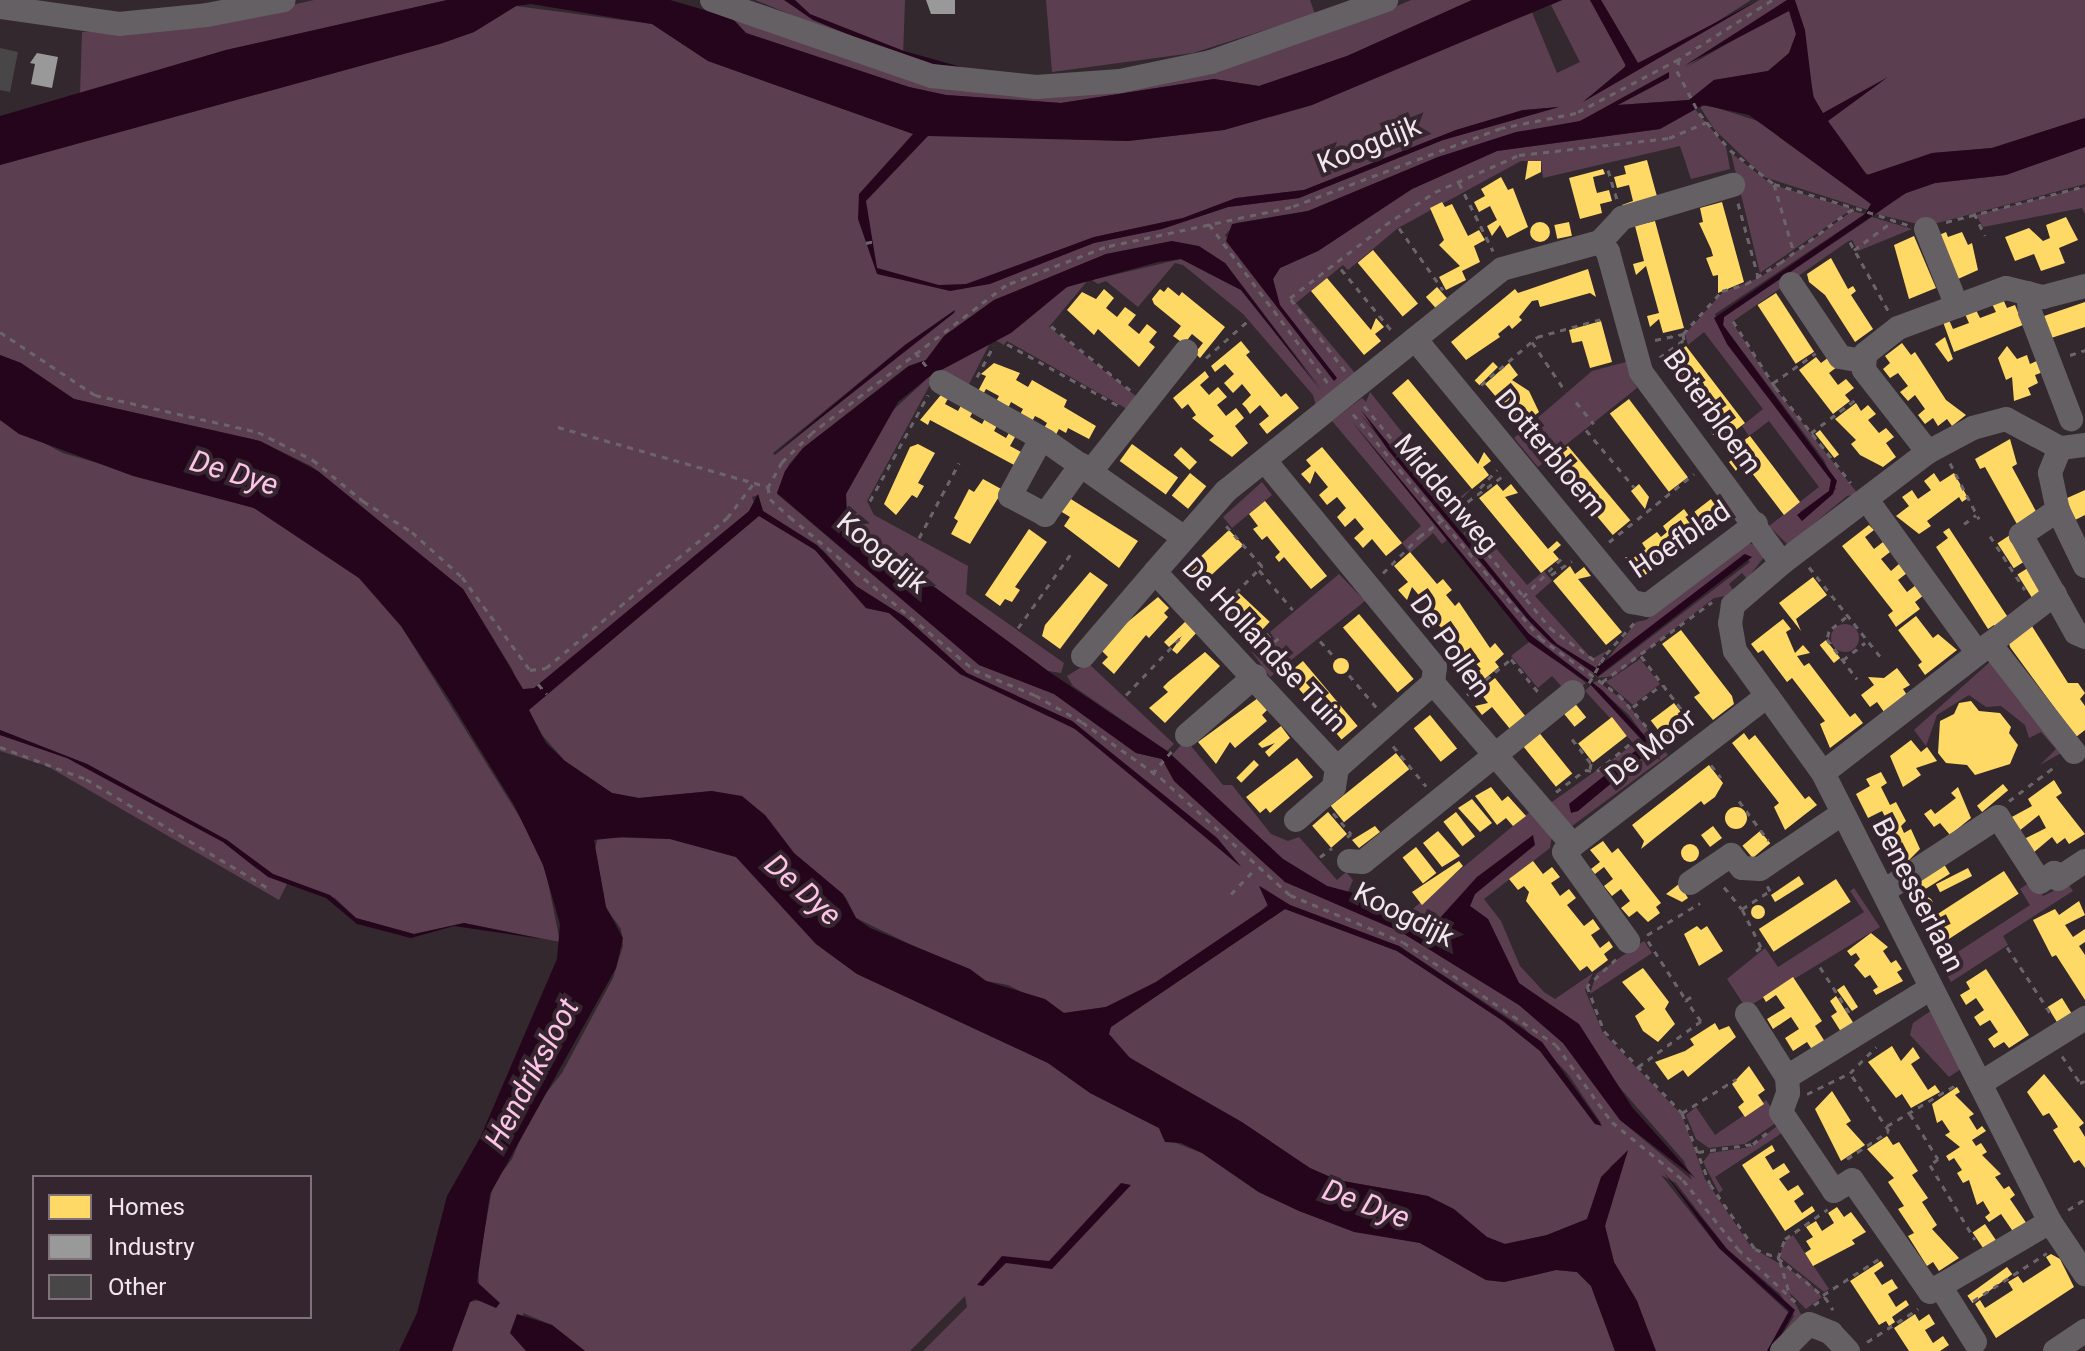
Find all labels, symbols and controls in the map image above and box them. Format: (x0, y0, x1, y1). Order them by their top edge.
street label: Koogdijk (1312, 109, 1426, 181)
street label: Boterbloem (1656, 344, 1768, 480)
street label: Dotterbloem (1487, 383, 1613, 523)
street label: Middenweg (1387, 428, 1505, 560)
water label: De Dye (186, 443, 282, 503)
street label: Hoefblad (1623, 494, 1737, 586)
street label: Koogdijk (830, 505, 934, 601)
street label: De Hollandse Tuin (1175, 551, 1353, 739)
street label: De Pollen (1403, 588, 1497, 704)
street label: De Moor (1599, 701, 1703, 793)
street label: Benesserlaan (1865, 812, 1971, 978)
water label: De Dye (758, 847, 848, 933)
street label: Koogdijk (1348, 875, 1460, 955)
water label: Hendriksloot (477, 993, 587, 1155)
water label: De Dye (1318, 1172, 1414, 1236)
legend (32, 1175, 312, 1319)
text: Homes (108, 1193, 185, 1221)
text: Industry (108, 1233, 194, 1261)
text: Other (108, 1273, 166, 1301)

